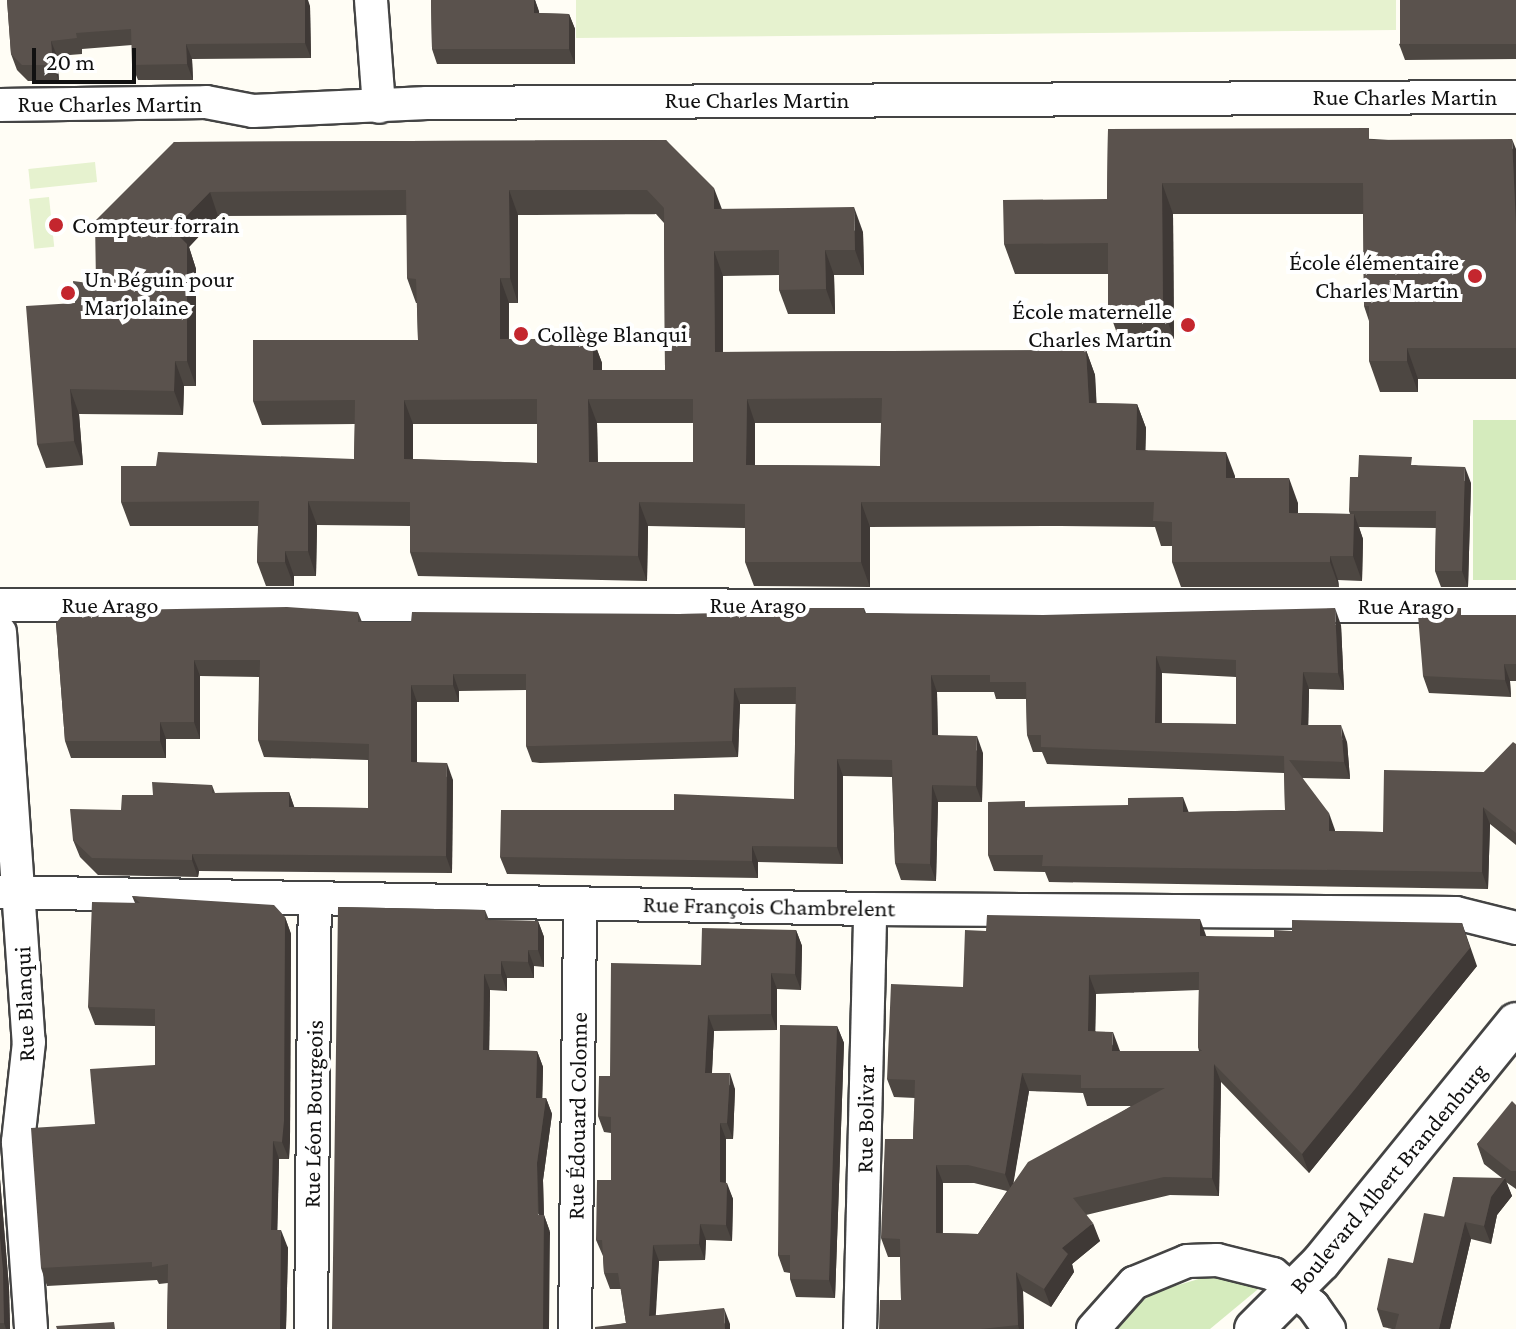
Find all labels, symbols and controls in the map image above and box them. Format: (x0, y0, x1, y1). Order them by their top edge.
scale bar (36, 32, 140, 82)
text: 20 m (46, 48, 95, 75)
street label: Rue Charles Martin (1313, 83, 1497, 111)
street label: Rue Charles Martin (665, 86, 849, 114)
street label: Rue Charles Martin (18, 90, 202, 118)
place label: Compteur forrain (72, 211, 240, 239)
marker: Compteur forrain (47, 216, 65, 234)
place label: École élémentaire Charles Martin (1289, 248, 1459, 304)
place label: Un Béguin pour Marjolaine (84, 265, 234, 321)
marker: École élémentaire Charles Martin (1466, 267, 1484, 285)
marker: Un Béguin pour Marjolaine (59, 284, 77, 302)
place label: École maternelle Charles Martin (1012, 297, 1172, 353)
marker: École maternelle Charles Martin (1179, 316, 1197, 334)
place label: Collège Blanqui (537, 320, 687, 348)
marker: Collège Blanqui (512, 325, 530, 343)
street label: Rue Arago (62, 591, 158, 619)
street label: Rue Arago (710, 591, 806, 619)
street label: Rue Arago (1358, 592, 1454, 620)
street label: Rue François Chambrelent (643, 889, 895, 923)
street label: Rue Blanqui (8, 946, 40, 1062)
street label: Rue Édouard Colonne (561, 1012, 593, 1220)
street label: Rue Léon Bourgeois (297, 1020, 329, 1208)
street label: Boulevard Albert Brandenburg (1283, 1057, 1493, 1299)
street label: Rue Bolivar (850, 1064, 880, 1174)

